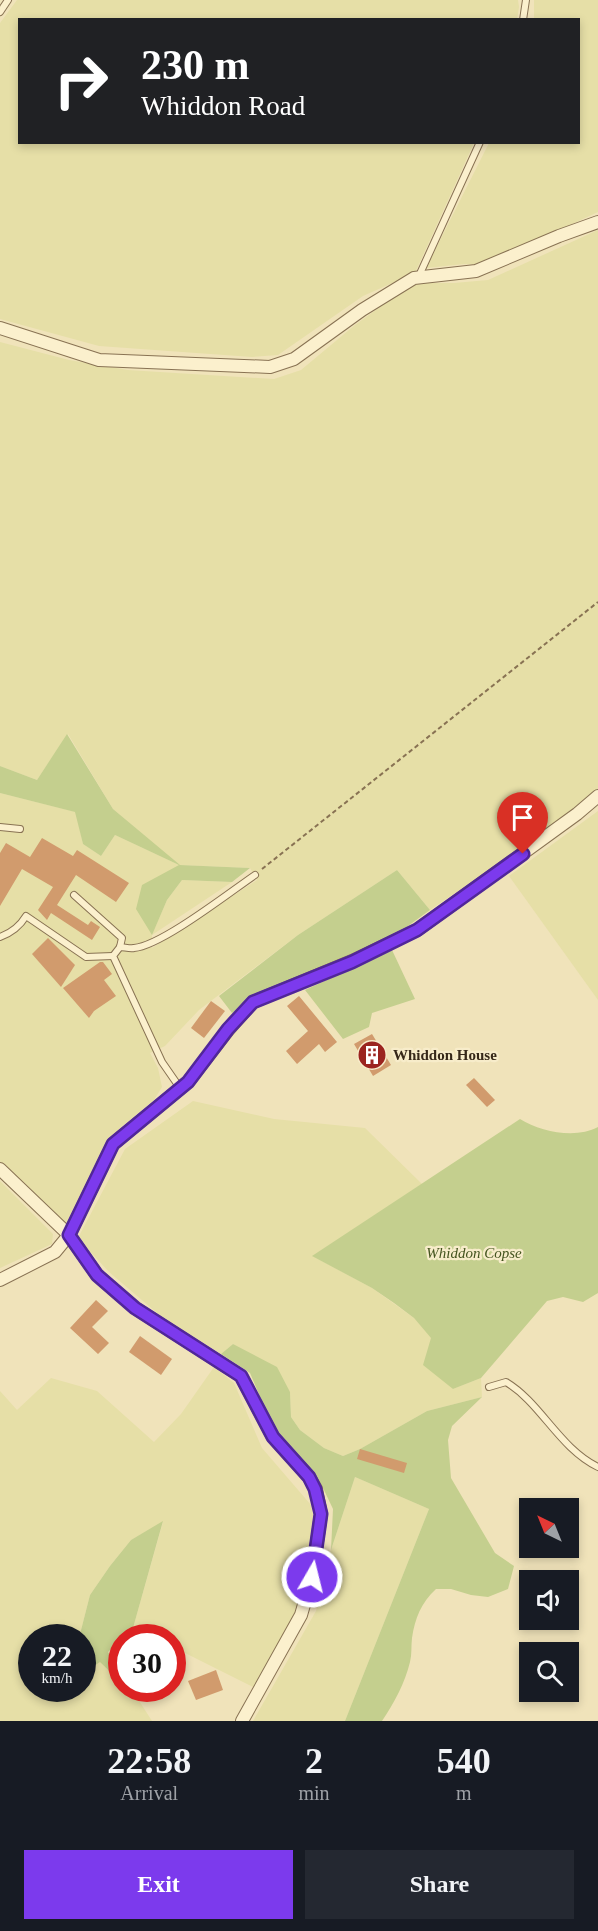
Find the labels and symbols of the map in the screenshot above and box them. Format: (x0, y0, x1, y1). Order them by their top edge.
pin (497, 792, 548, 854)
building icon: Whiddon House (356, 1039, 388, 1071)
place label: Whiddon House (393, 1047, 497, 1063)
park label: Whiddon Copse (426, 1245, 522, 1261)
north arrow (519, 1498, 579, 1558)
position arrow (280, 1545, 344, 1609)
speed limit sign: 30 (108, 1624, 186, 1702)

